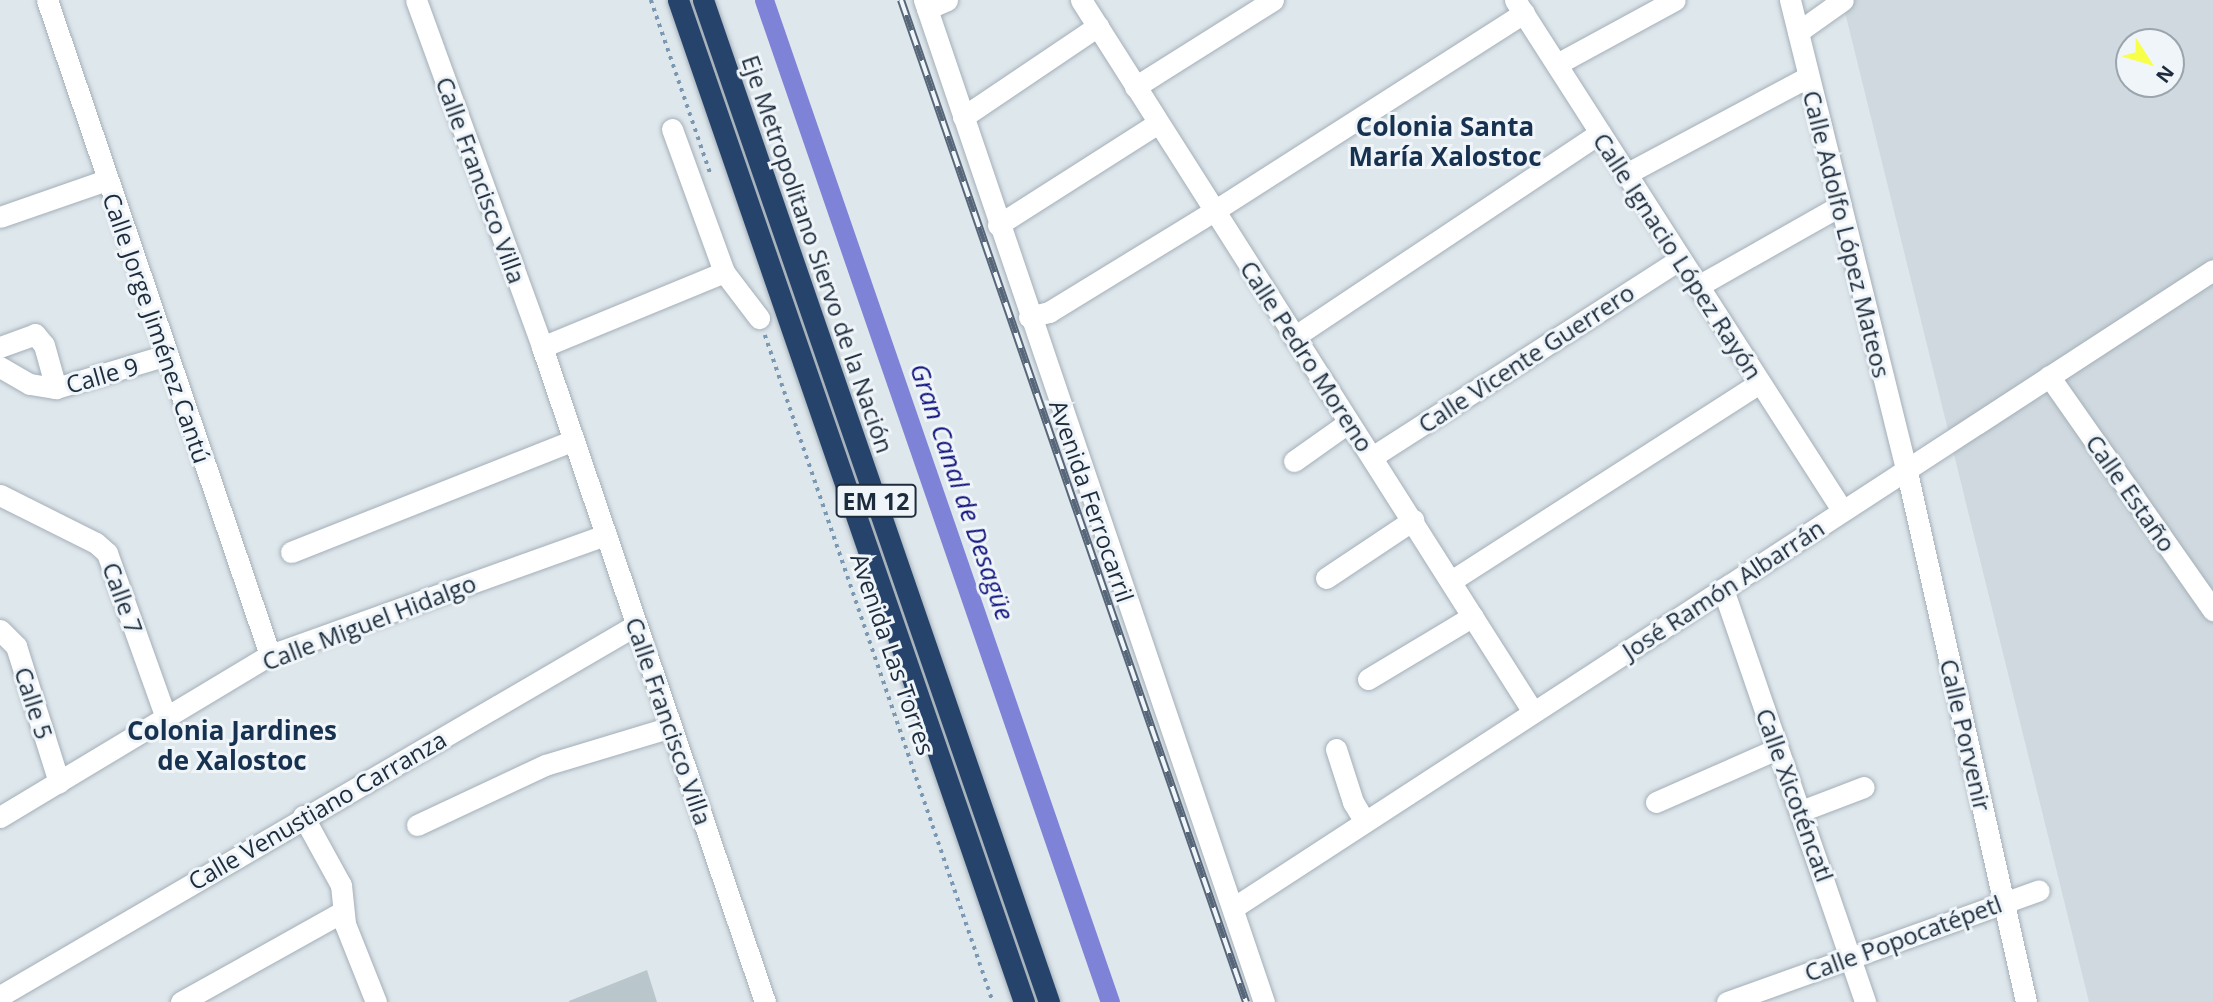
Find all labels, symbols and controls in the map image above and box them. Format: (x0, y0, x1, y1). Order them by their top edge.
north arrow (2115, 28, 2185, 98)
street label: Eje Metropolitano Siervo de la Nación (736, 51, 900, 457)
text: N (2150, 60, 2180, 88)
street label: Calle Francisco Villa (430, 73, 532, 287)
street label: Calle Adolfo López Mateos (1797, 87, 1897, 381)
district label: Colonia Santa María Xalostoc (1348, 111, 1542, 172)
street label: Calle Ignacio López Rayón (1587, 127, 1769, 385)
street label: Calle Jorge Jiménez Cantú (97, 189, 217, 467)
street label: Calle Pedro Moreno (1235, 255, 1379, 457)
street label: Calle Vicente Guerrero (1413, 277, 1639, 439)
street label: Calle 9 (62, 351, 142, 399)
water label: Gran Canal de Desagüe (903, 359, 1021, 625)
street label: Avenida Ferrocarril (1044, 396, 1140, 606)
street label: Calle Estaño (2080, 429, 2182, 557)
road number: EM 12 (834, 481, 918, 520)
street label: José Ramón Albarrán (1617, 513, 1829, 665)
street label: Avenida Las Torres (845, 549, 941, 759)
street label: Calle 7 (97, 558, 149, 638)
street label: Calle Miguel Hidalgo (258, 568, 480, 676)
street label: Calle Francisco Villa (620, 613, 718, 829)
street label: Calle Porvenir (1935, 656, 1997, 814)
street label: Calle 5 (9, 663, 59, 743)
street label: Calle Xicoténcatl (1750, 704, 1840, 886)
district label: Colonia Jardines de Xalostoc (127, 715, 337, 776)
street label: Calle Venustiano Carranza (183, 724, 451, 896)
street label: Calle Popocatépetl (1800, 889, 2006, 987)

